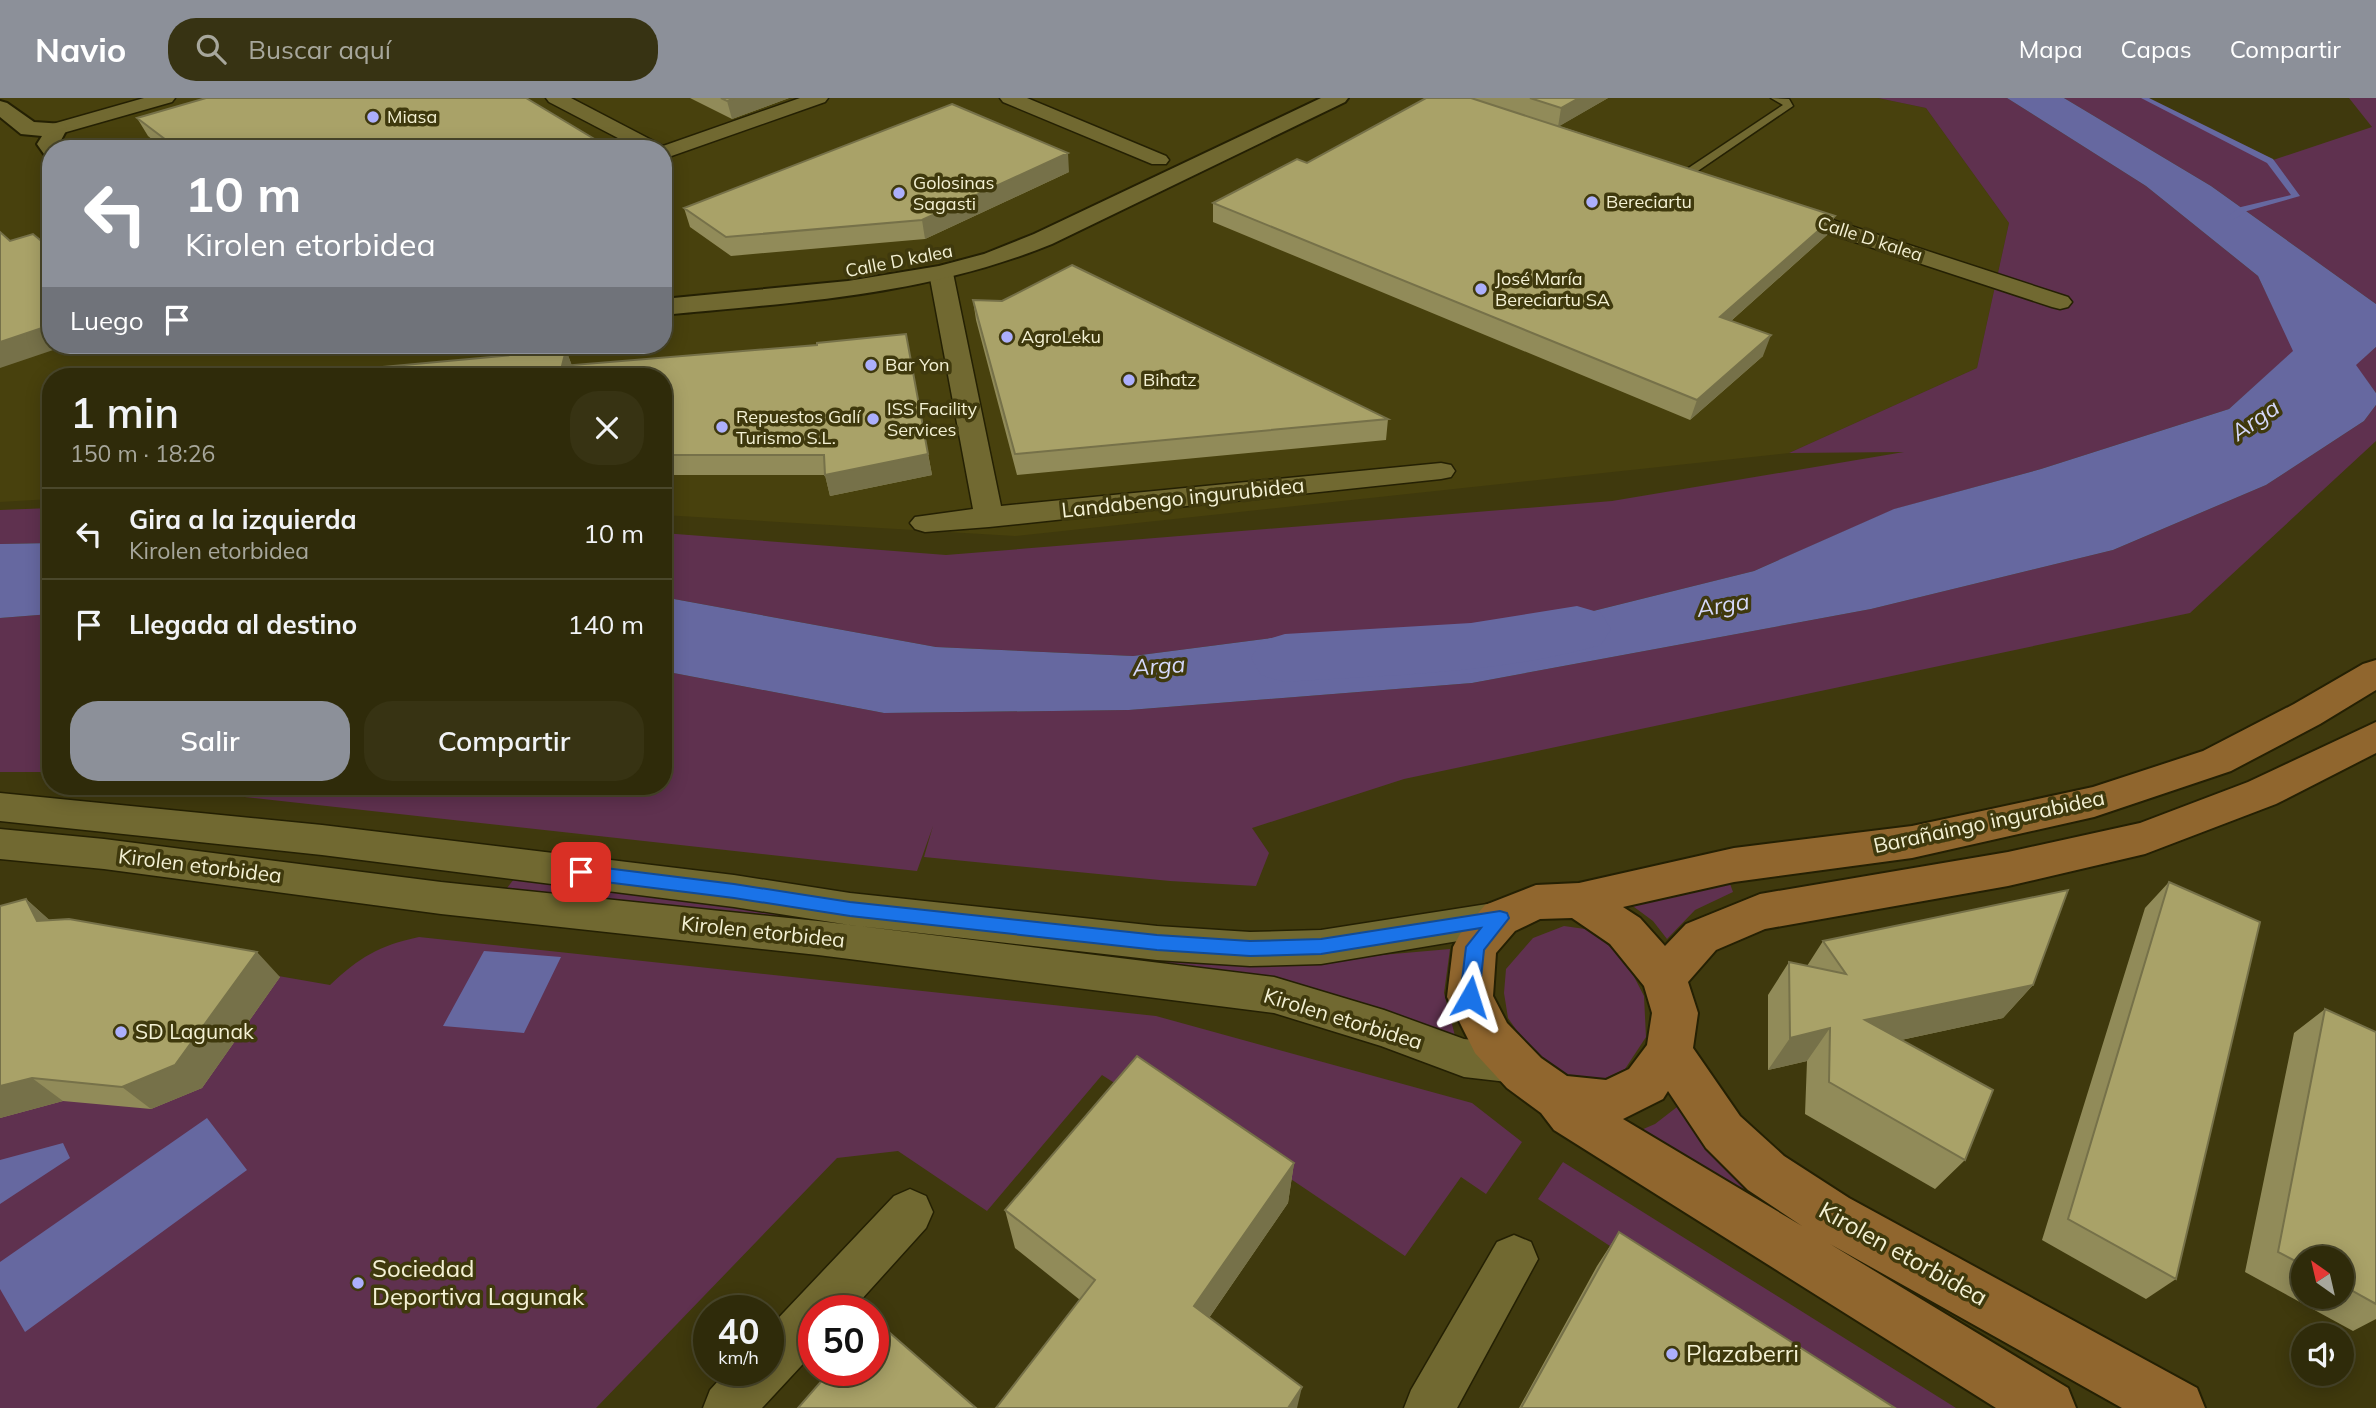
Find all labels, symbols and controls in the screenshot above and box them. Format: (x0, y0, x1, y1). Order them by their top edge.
search box (168, 18, 658, 81)
text: Navio (35, 29, 126, 70)
icon: search (192, 30, 230, 68)
text: Buscar aquí (248, 33, 391, 66)
text: Mapa (2019, 34, 2083, 64)
text: Capas (2121, 34, 2192, 64)
text: Compartir (2230, 34, 2341, 64)
place label: Miasa (387, 105, 437, 128)
marker: Miasa (365, 109, 381, 125)
text: 10 m (185, 163, 301, 224)
icon: left (70, 168, 161, 259)
place label: Golosinas Sagasti (913, 171, 995, 215)
marker: Golosinas Sagasti (891, 185, 907, 201)
place label: Bereciartu (1606, 190, 1692, 213)
marker: Bereciartu (1584, 194, 1600, 210)
street label: Calle D kalea (1815, 211, 1925, 266)
text: Kirolen etorbidea (185, 224, 436, 264)
street label: Calle D kalea (843, 239, 955, 282)
place label: José María Bereciartu SA (1495, 267, 1610, 311)
marker: José María Bereciartu SA (1473, 281, 1489, 297)
icon: arrive (158, 301, 196, 339)
text: Luego (70, 304, 144, 337)
place label: AgroLeku (1021, 325, 1101, 348)
marker: AgroLeku (999, 329, 1015, 345)
place label: Bar Yon (885, 353, 950, 376)
marker: Bar Yon (863, 357, 879, 373)
place label: Bihatz (1143, 368, 1197, 391)
marker: Bihatz (1121, 372, 1137, 388)
text: 1 min (70, 386, 179, 439)
button: close (570, 391, 644, 465)
water label: Arga (2224, 392, 2285, 447)
place label: ISS Facility Services (887, 397, 978, 441)
place label: Repuestos Galí Turismo S.L. (736, 405, 862, 449)
marker: ISS Facility Services (865, 411, 881, 427)
marker: Repuestos Galí Turismo S.L. (714, 419, 730, 435)
text: 150 m · 18:26 (70, 439, 215, 468)
street label: Landabengo ingurubidea (1060, 471, 1306, 523)
text: Gira a la izquierda (129, 503, 357, 536)
icon: left (70, 515, 108, 553)
text: 10 m (583, 517, 644, 550)
text: Kirolen etorbidea (129, 536, 309, 565)
water label: Arga (1694, 586, 1751, 623)
icon: arrive (70, 606, 108, 644)
text: Llegada al destino (129, 608, 357, 641)
text: 140 m (568, 608, 644, 641)
water label: Arga (1131, 649, 1186, 682)
button: Salir (70, 701, 350, 781)
button: Compartir (364, 701, 644, 781)
street label: Barañaingo ingurabidea (1871, 784, 2107, 858)
street label: Kirolen etorbidea (117, 842, 283, 888)
pin (551, 842, 611, 902)
icon: arrive (562, 853, 600, 891)
street label: Kirolen etorbidea (680, 909, 846, 953)
position arrow (1433, 960, 1507, 1034)
street label: Kirolen etorbidea (1261, 982, 1426, 1055)
place label: SD Lagunak (135, 1018, 254, 1044)
marker: SD Lagunak (113, 1024, 129, 1040)
street label: Kirolen etorbidea (1814, 1194, 1993, 1312)
north arrow (2291, 1246, 2354, 1309)
map controls (2291, 1246, 2354, 1386)
place label: Sociedad Deportiva Lagunak (372, 1253, 585, 1311)
marker: Sociedad Deportiva Lagunak (350, 1275, 366, 1291)
speed limit sign: 50 (798, 1295, 889, 1386)
text: 40 (717, 1309, 760, 1353)
button: sound (2291, 1323, 2354, 1386)
place label: Plazaberri (1686, 1338, 1799, 1368)
text: km/h (718, 1346, 759, 1369)
marker: Plazaberri (1664, 1346, 1680, 1362)

